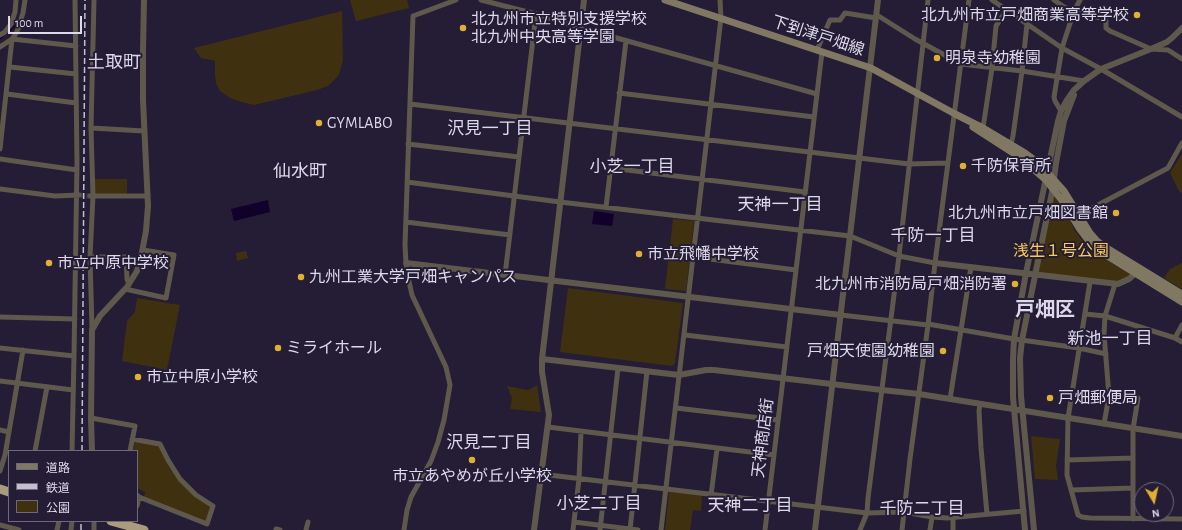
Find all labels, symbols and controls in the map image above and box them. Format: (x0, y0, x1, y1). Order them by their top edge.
place label: 北九州市立戸畑商業高等学校 (921, 5, 1129, 25)
scale bar (10, 8, 84, 34)
place label: 北九州市立特別支援学校 北九州中央高等学園 (471, 9, 647, 47)
marker: 北九州市立戸畑商業高等学校 (1132, 10, 1142, 20)
street label: 下到津戸畑線 (769, 12, 867, 60)
text: 100 m (15, 17, 43, 29)
marker: 北九州市立特別支援学校 北九州中央高等学園 (458, 23, 468, 33)
place label: 明泉寺幼稚園 (945, 48, 1041, 68)
district label: 土取町 (87, 52, 141, 74)
marker: 明泉寺幼稚園 (932, 53, 942, 63)
place label: GYMLABO (327, 113, 392, 133)
marker: GYMLABO (314, 118, 324, 128)
district label: 沢見一丁目 (448, 119, 532, 139)
place label: 千防保育所 (971, 156, 1051, 176)
district label: 小芝一丁目 (590, 157, 674, 177)
district label: 仙水町 (273, 161, 327, 183)
marker: 千防保育所 (958, 161, 968, 171)
district label: 天神一丁目 (738, 195, 822, 215)
place label: 北九州市立戸畑図書館 (948, 203, 1108, 223)
marker: 北九州市立戸畑図書館 (1111, 208, 1121, 218)
district label: 千防一丁目 (891, 226, 975, 246)
park label: 浅生１号公園 (1013, 241, 1109, 261)
place label: 市立飛幡中学校 (647, 244, 759, 264)
marker: 市立飛幡中学校 (634, 249, 644, 259)
place label: 市立中原中学校 (57, 253, 169, 273)
marker: 市立中原中学校 (44, 258, 54, 268)
place label: 九州工業大学戸畑キャンパス (309, 267, 517, 287)
marker: 九州工業大学戸畑キャンパス (296, 272, 306, 282)
place label: 北九州市消防局戸畑消防署 (815, 274, 1007, 294)
marker: 北九州市消防局戸畑消防署 (1010, 279, 1020, 289)
district label: 戸畑区 (1015, 298, 1075, 322)
district label: 新池一丁目 (1068, 329, 1152, 349)
place label: ミライホール (286, 338, 382, 358)
place label: 戸畑天使園幼稚園 (807, 341, 935, 361)
marker: ミライホール (273, 343, 283, 353)
marker: 戸畑天使園幼稚園 (938, 346, 948, 356)
place label: 市立中原小学校 (146, 367, 258, 387)
marker: 市立中原小学校 (133, 372, 143, 382)
place label: 戸畑郵便局 (1058, 388, 1138, 408)
marker: 戸畑郵便局 (1045, 393, 1055, 403)
street label: 天神商店街 (749, 397, 777, 479)
district label: 沢見二丁目 (447, 433, 531, 453)
legend (8, 450, 138, 522)
marker: 市立あやめが丘小学校 (467, 455, 477, 465)
text: 道路 (46, 462, 70, 474)
place label: 市立あやめが丘小学校 (392, 466, 552, 486)
text: 鉄道 (46, 482, 70, 494)
north arrow (1134, 482, 1174, 522)
district label: 小芝二丁目 (557, 494, 641, 514)
district label: 天神二丁目 (708, 496, 792, 516)
district label: 千防二丁目 (880, 499, 964, 519)
text: 公園 (46, 502, 70, 514)
text: N (1151, 507, 1160, 519)

